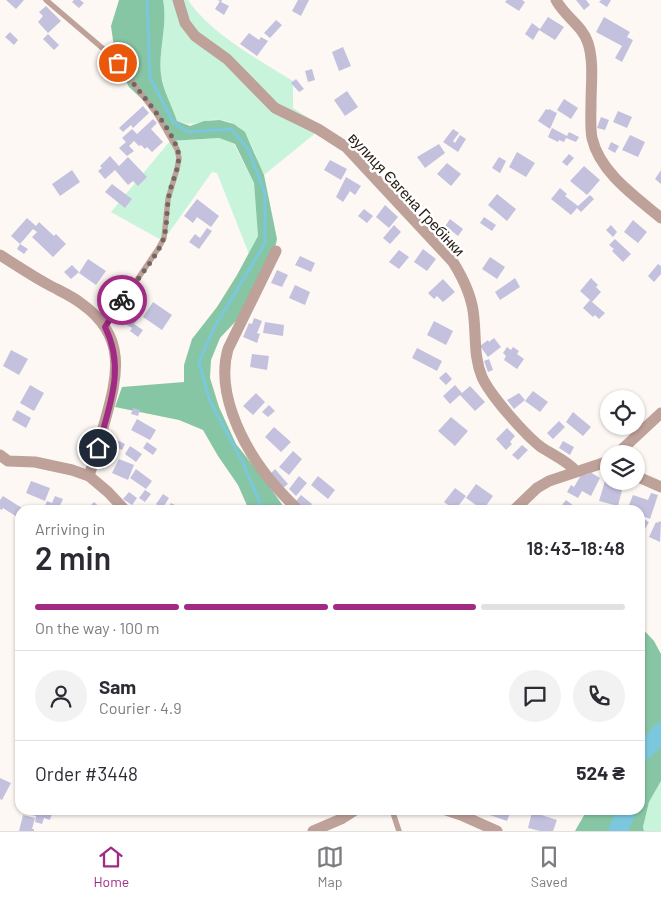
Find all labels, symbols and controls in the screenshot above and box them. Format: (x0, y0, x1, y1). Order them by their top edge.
pin (97, 42, 139, 84)
icon: bag (104, 49, 132, 77)
street label: вулиця Євгена Гребінки (345, 128, 469, 260)
courier (97, 275, 147, 325)
icon: bike (108, 286, 136, 314)
map controls (600, 390, 645, 490)
button: locate (600, 390, 645, 435)
pin (77, 427, 119, 469)
icon: home (84, 434, 112, 462)
button: layers (600, 445, 645, 490)
text: Arriving in (35, 519, 105, 538)
text: 18:43–18:48 (527, 536, 625, 559)
text: 2 min (35, 538, 111, 576)
text: On the way · 100 m (35, 618, 160, 637)
button: person (35, 670, 87, 722)
button: chat (509, 670, 561, 722)
button: phone (573, 670, 625, 722)
text: Sam (99, 675, 136, 698)
text: Courier · 4.9 (99, 698, 182, 717)
text: 524 ₴ (576, 761, 625, 784)
text: Order #3448 (35, 762, 138, 785)
tab: Home (93, 843, 129, 890)
tab: Map (316, 843, 344, 890)
tab: Saved (531, 843, 568, 890)

